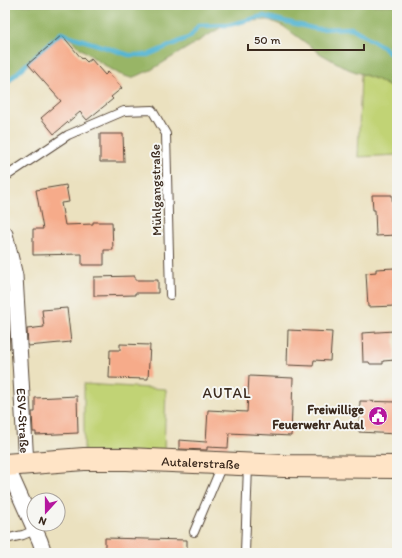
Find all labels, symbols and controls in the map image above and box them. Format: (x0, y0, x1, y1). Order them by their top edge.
scale bar (248, 26, 364, 52)
text: 50 m (254, 33, 280, 47)
street label: Mühlgangstraße (148, 144, 164, 236)
district label: AUTAL (202, 384, 252, 402)
street label: ESV-Straße (14, 387, 33, 454)
place label: Freiwillige Feuerwehr Autal (272, 402, 364, 432)
public building icon: Freiwillige Feuerwehr Autal (367, 405, 389, 427)
street label: Autalerstraße (161, 453, 240, 472)
north arrow (26, 492, 66, 532)
text: N (37, 513, 48, 528)

